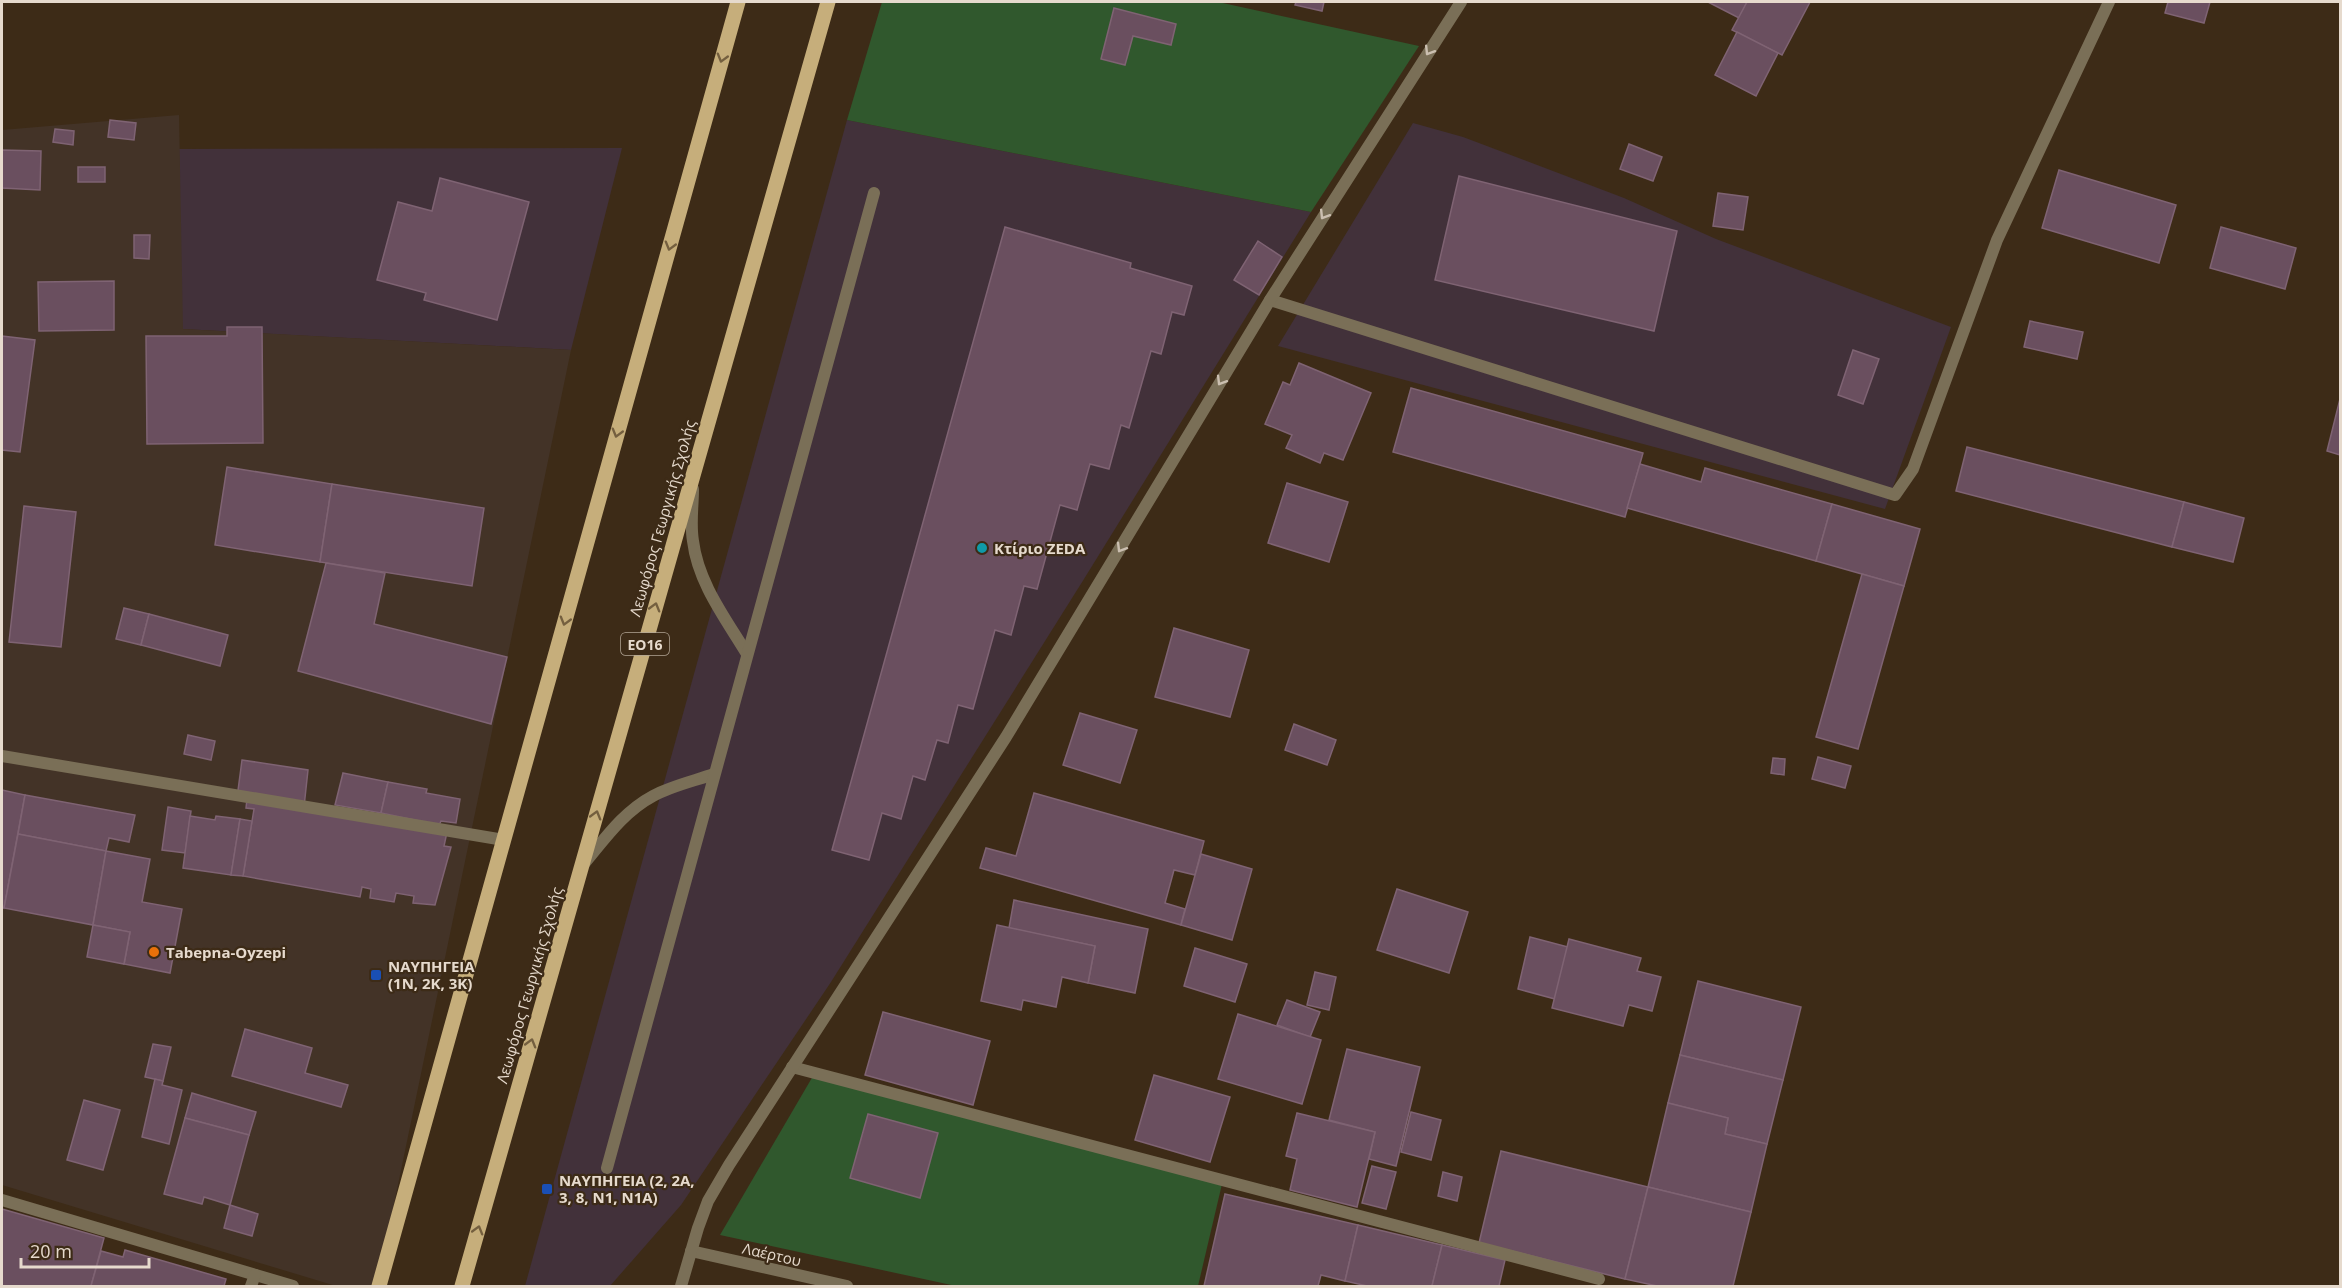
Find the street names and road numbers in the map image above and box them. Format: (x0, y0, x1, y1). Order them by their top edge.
street label: Λεωφόρος Γεωργικής Σχολής (624, 417, 700, 619)
road number: ΕΟ16 (621, 633, 669, 655)
street label: Λεωφόρος Γεωργικής Σχολής (491, 884, 567, 1086)
street label: Λαέρτου (741, 1238, 803, 1270)

